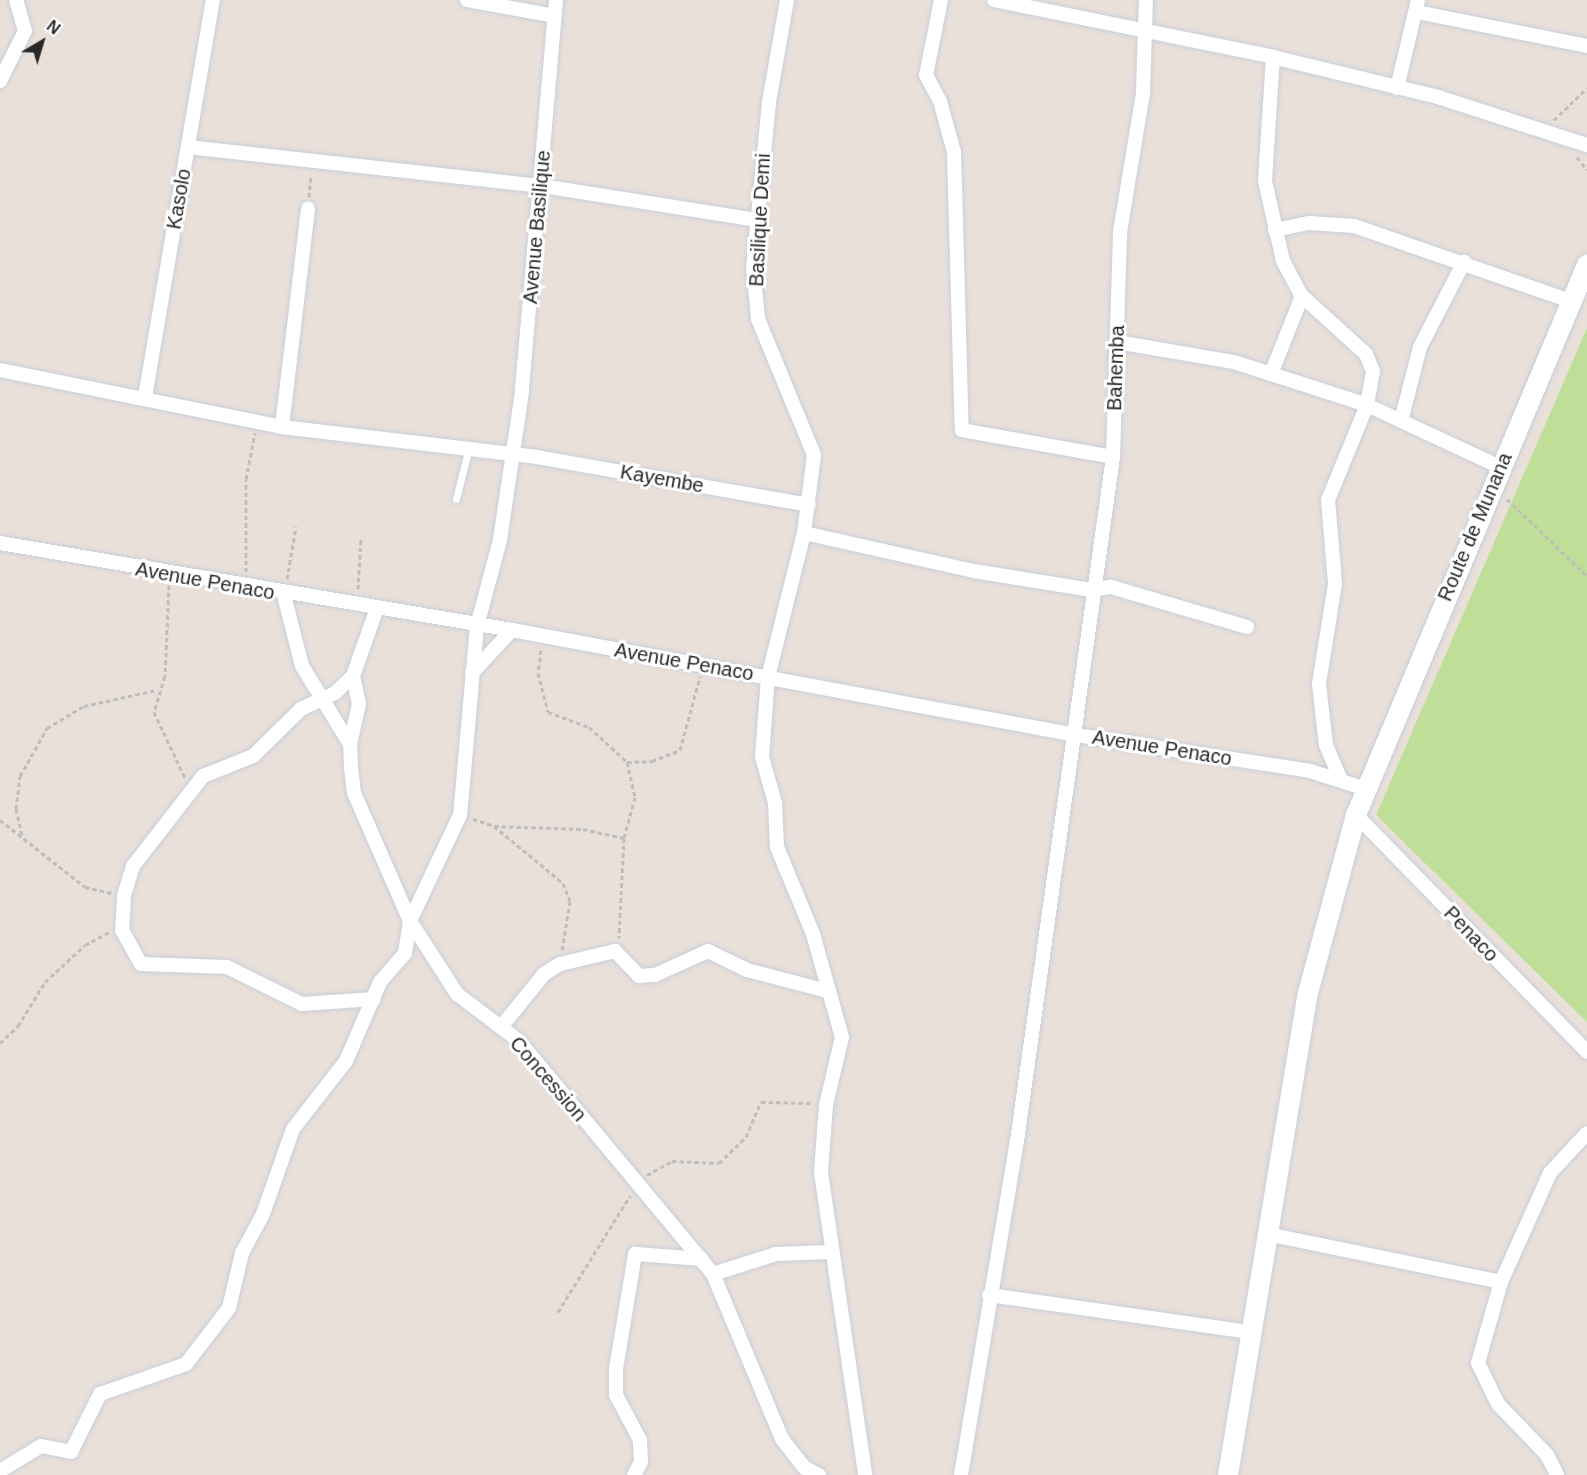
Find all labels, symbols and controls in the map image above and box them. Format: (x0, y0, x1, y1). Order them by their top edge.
north arrow (12, 12, 72, 72)
text: N (44, 17, 63, 38)
street label: Avenue Basilique (518, 149, 556, 305)
street label: Basilique Demi (745, 153, 775, 287)
street label: Kasolo (162, 167, 196, 231)
street label: Bahemba (1103, 325, 1129, 411)
street label: Route de Munana (1433, 449, 1517, 605)
street label: Kayembe (618, 460, 706, 498)
street label: Avenue Penaco (134, 557, 276, 605)
street label: Avenue Penaco (613, 638, 755, 686)
street label: Avenue Penaco (1091, 725, 1233, 771)
street label: Penaco (1439, 901, 1503, 967)
street label: Concession (505, 1032, 591, 1126)

